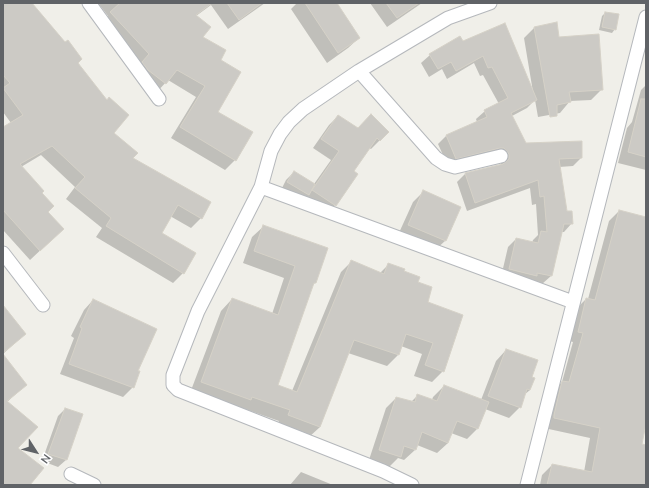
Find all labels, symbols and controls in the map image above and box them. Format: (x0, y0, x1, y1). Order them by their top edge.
north arrow (16, 432, 56, 472)
text: N (38, 452, 54, 467)

